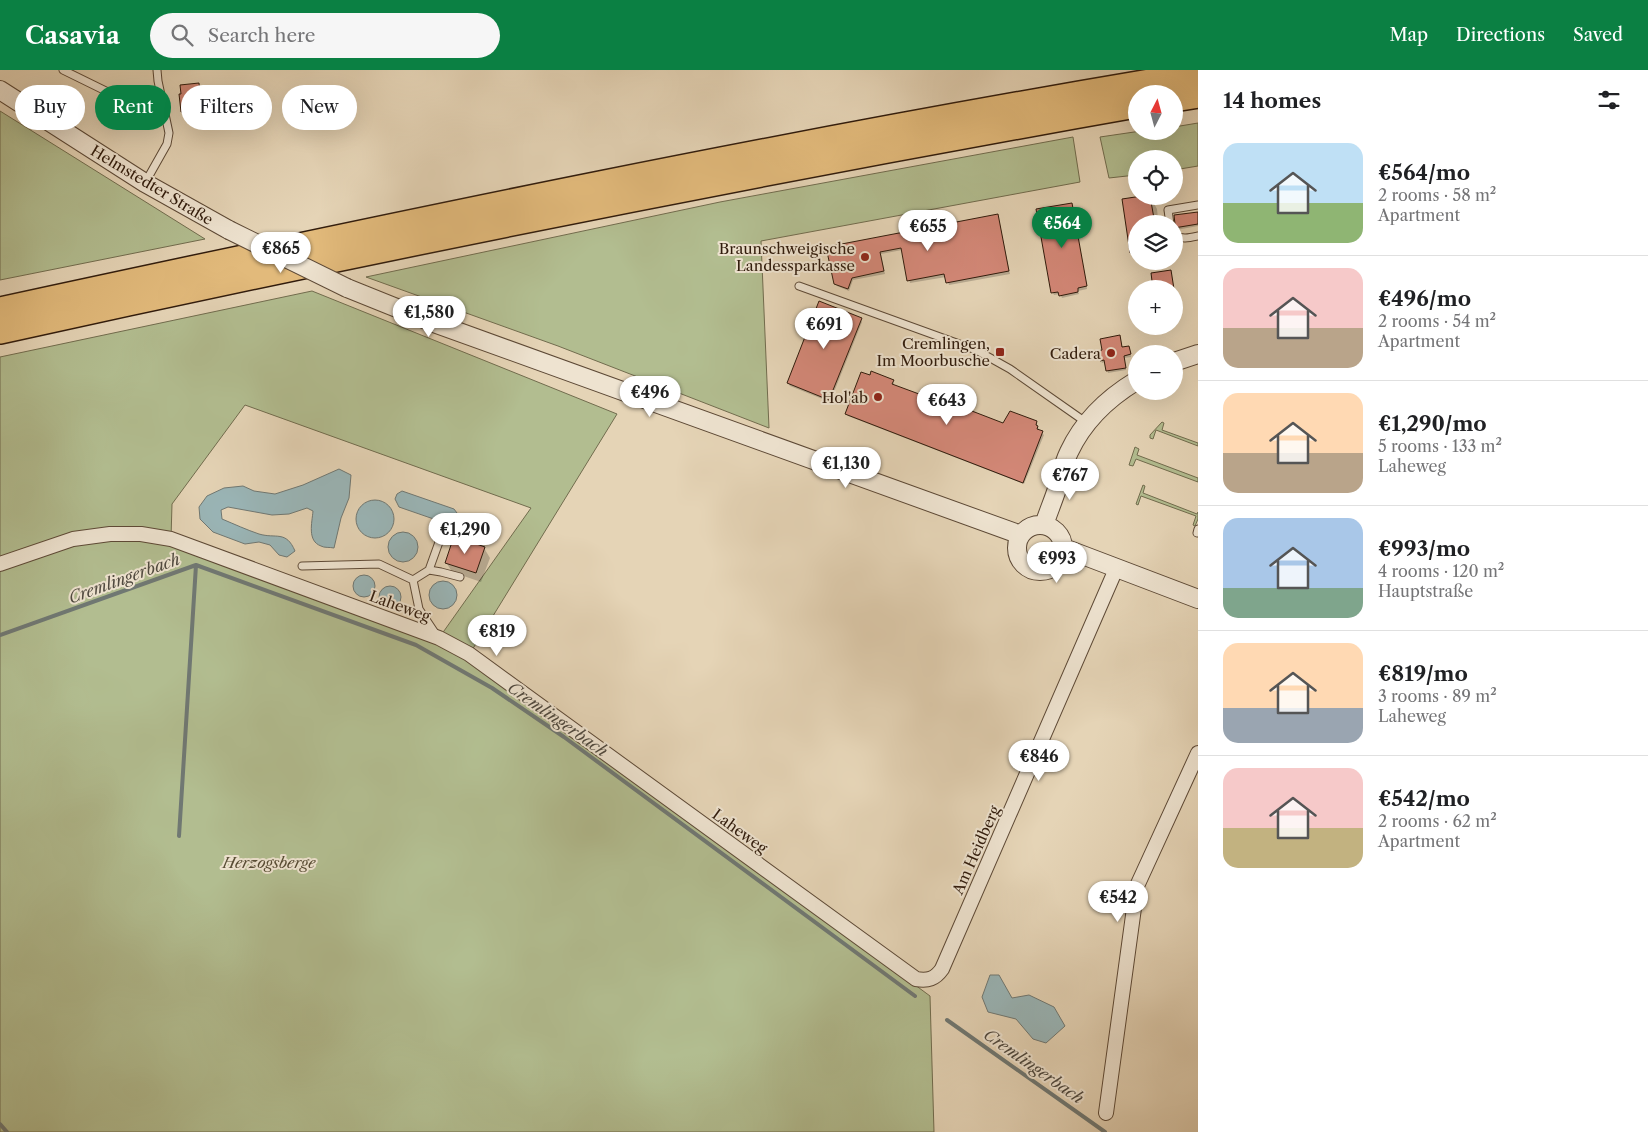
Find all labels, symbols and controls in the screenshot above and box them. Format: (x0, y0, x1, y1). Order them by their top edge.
search box (150, 13, 500, 58)
text: Casavia (25, 21, 120, 50)
icon: search (168, 21, 196, 49)
text: Search here (208, 24, 315, 47)
text: Map (1389, 24, 1428, 46)
text: Directions (1456, 24, 1545, 46)
text: Saved (1573, 24, 1623, 46)
chip: Buy (15, 85, 85, 130)
chip: Rent (95, 85, 171, 130)
chip: Filters (181, 85, 272, 130)
chip: New (282, 85, 357, 130)
north arrow (1128, 85, 1182, 140)
map controls (1128, 85, 1183, 400)
icon: filters (1595, 86, 1623, 114)
text: 14 homes (1223, 88, 1321, 113)
street label: Helmstedter Straße (87, 141, 217, 229)
button: locate (1128, 150, 1183, 205)
text: €564/mo (1378, 160, 1470, 185)
icon: home (1263, 163, 1323, 223)
text: 2 rooms · 58 m² (1378, 185, 1496, 205)
text: Apartment (1378, 205, 1460, 225)
pin: €564 (1032, 206, 1092, 249)
pin: €655 (898, 210, 958, 252)
text: €564 (1043, 213, 1081, 233)
button: layers (1128, 215, 1183, 270)
text: €655 (909, 216, 947, 236)
pin: €865 (251, 232, 311, 274)
text: €865 (262, 238, 300, 258)
place label: Braunschweigische Landessparkasse (719, 239, 855, 275)
marker: Braunschweigische Landessparkasse (859, 251, 871, 263)
button: + (1128, 280, 1183, 335)
text: €496/mo (1378, 286, 1471, 311)
icon: home (1263, 288, 1323, 348)
pin: €1,580 (388, 296, 470, 338)
text: €1,580 (404, 302, 454, 322)
pin: €691 (794, 308, 854, 350)
text: 2 rooms · 54 m² (1378, 311, 1496, 331)
text: €691 (806, 314, 842, 334)
text: Apartment (1378, 331, 1460, 351)
place label: Cremlingen, Im Moorbusche (876, 334, 990, 370)
place label: Cadera (1050, 344, 1101, 363)
button: − (1128, 345, 1183, 400)
marker: Cremlingen, Im Moorbusche (994, 346, 1006, 358)
marker: Cadera (1105, 347, 1117, 359)
pin: €496 (620, 376, 680, 418)
text: €496 (631, 382, 669, 402)
pin: €643 (917, 384, 977, 426)
place label: Hol'ab (822, 388, 868, 407)
text: €643 (928, 390, 966, 410)
marker: Hol'ab (872, 391, 884, 403)
text: €1,290/mo (1378, 411, 1487, 436)
icon: home (1263, 413, 1323, 473)
text: 5 rooms · 133 m² (1378, 436, 1502, 456)
pin: €1,130 (805, 446, 887, 489)
text: €1,130 (822, 453, 870, 473)
text: Laheweg (1378, 456, 1446, 476)
pin: €767 (1040, 458, 1100, 501)
text: €767 (1052, 465, 1088, 485)
pin: €1,290 (424, 512, 506, 555)
text: €1,290 (440, 519, 490, 539)
text: €993/mo (1378, 536, 1470, 561)
icon: home (1263, 538, 1323, 598)
pin: €993 (1027, 542, 1087, 584)
text: €993 (1038, 548, 1076, 568)
water label: Cremlingerbach (65, 549, 183, 607)
text: 4 rooms · 120 m² (1378, 561, 1504, 581)
text: Hauptstraße (1378, 581, 1473, 601)
street label: Laheweg (367, 586, 433, 626)
pin: €819 (467, 614, 527, 657)
text: €819 (479, 621, 515, 641)
text: €819/mo (1378, 661, 1468, 686)
icon: home (1263, 663, 1323, 723)
water label: Cremlingerbach (504, 677, 612, 761)
text: 3 rooms · 89 m² (1378, 686, 1497, 706)
text: Laheweg (1378, 706, 1446, 726)
pin: €846 (1009, 740, 1069, 782)
text: €846 (1019, 746, 1059, 766)
text: €542/mo (1378, 786, 1470, 811)
icon: home (1263, 788, 1323, 848)
street label: Am Heidberg (948, 803, 1004, 898)
street label: Laheweg (709, 805, 771, 857)
text: 2 rooms · 62 m² (1378, 811, 1497, 831)
text: Apartment (1378, 831, 1460, 851)
park label: Herzogsberge (222, 853, 316, 872)
pin: €542 (1088, 880, 1148, 923)
text: €542 (1099, 887, 1137, 907)
water label: Cremlingerbach (980, 1024, 1088, 1108)

